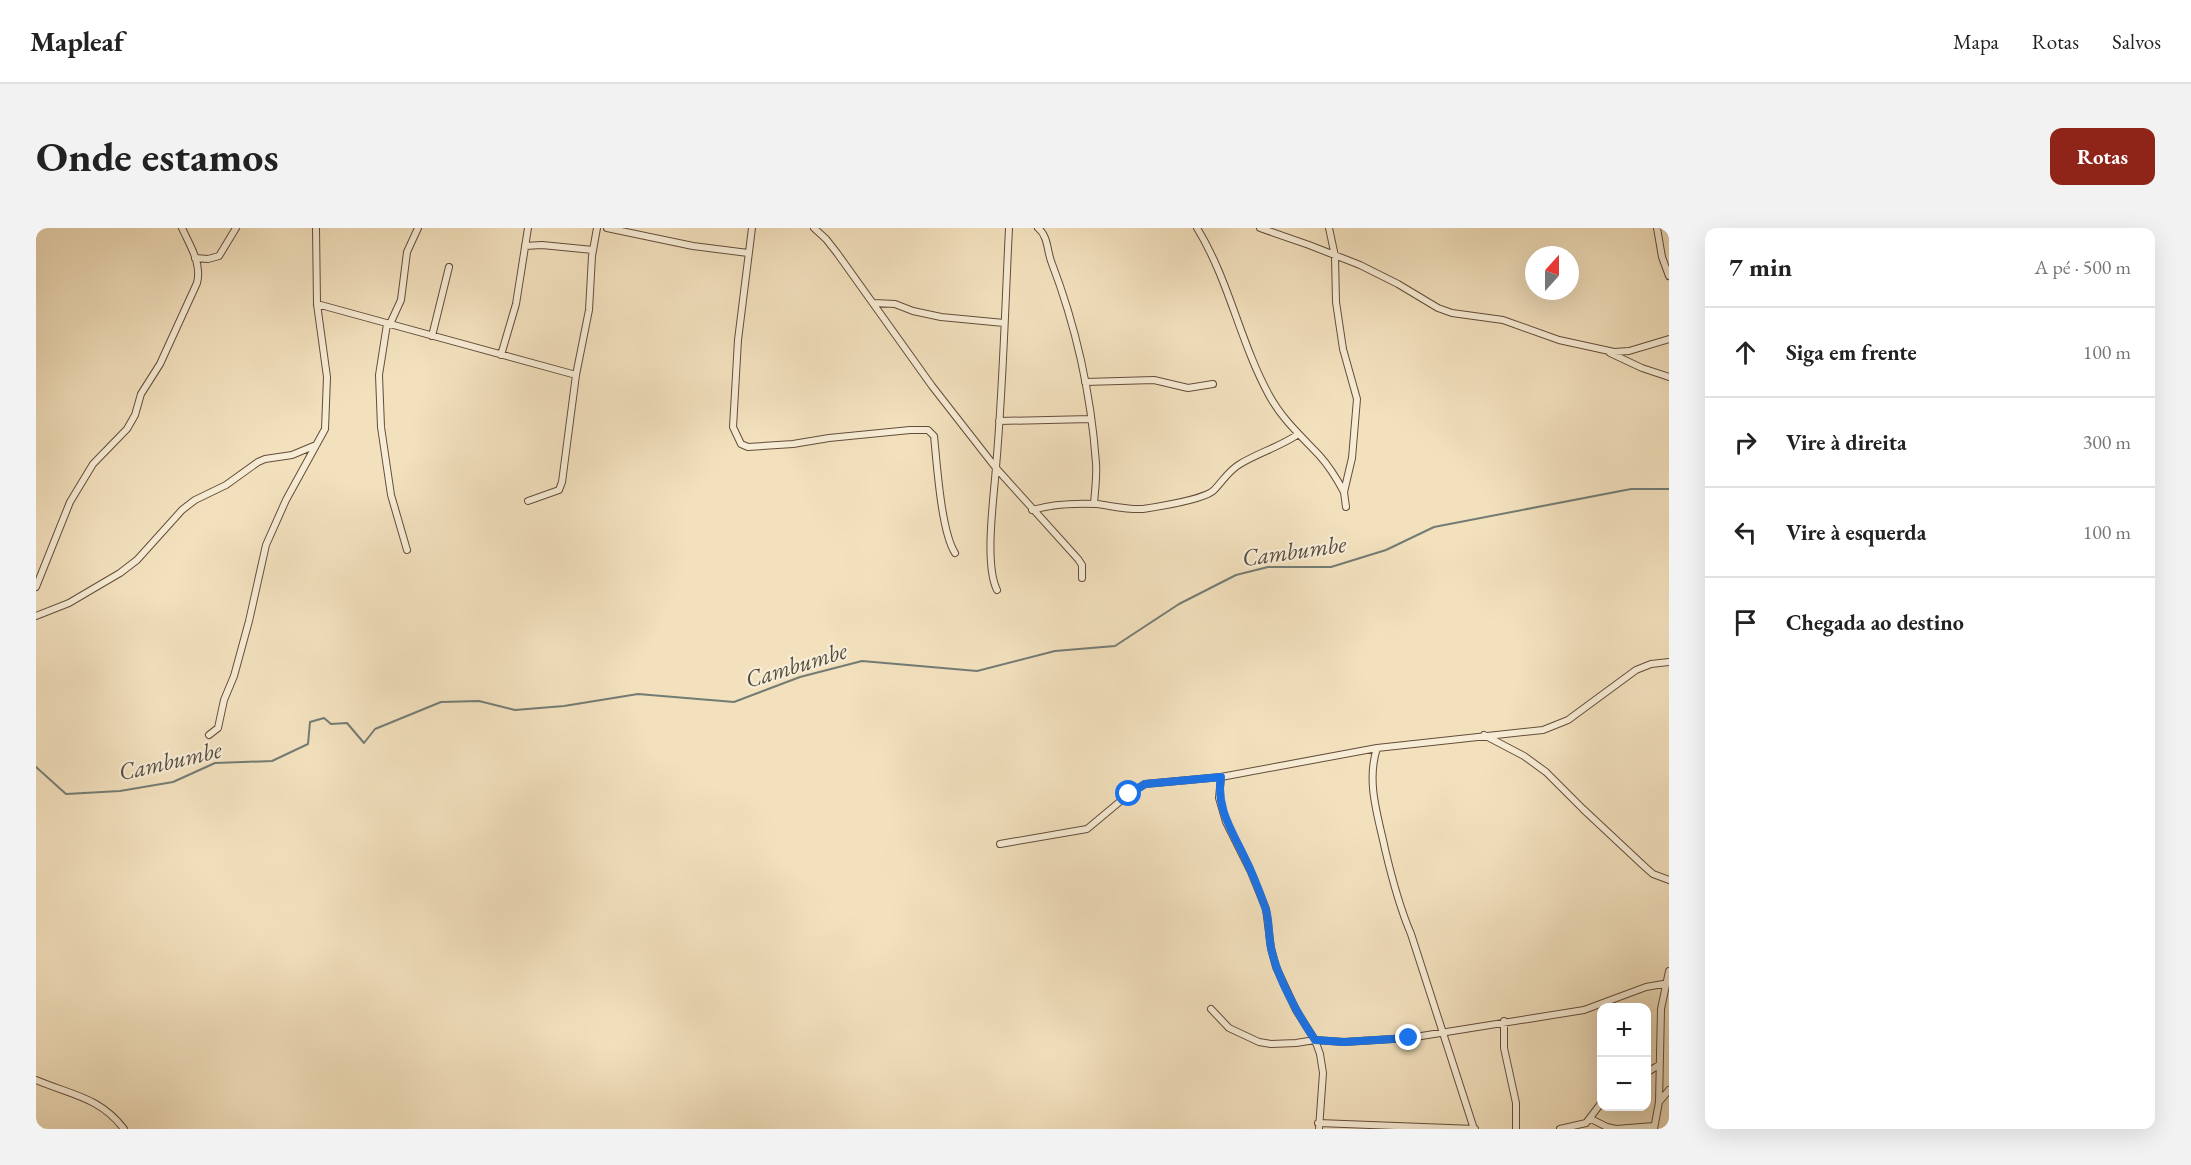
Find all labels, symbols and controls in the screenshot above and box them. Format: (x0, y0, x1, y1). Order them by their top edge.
text: Mapleaf (30, 23, 124, 59)
text: Mapa (1953, 28, 1999, 55)
text: Rotas (2032, 28, 2079, 55)
text: Salvos (2112, 28, 2161, 55)
button: Rotas (2050, 128, 2155, 185)
text: Onde estamos (36, 129, 279, 184)
north arrow (1525, 246, 1579, 300)
text: 7 min (1729, 250, 1792, 284)
text: A pé · 500 m (2035, 254, 2131, 280)
icon: ahead (1729, 336, 1762, 369)
text: Siga em frente (1786, 338, 1917, 367)
text: 100 m (2083, 339, 2131, 365)
icon: right (1729, 426, 1762, 459)
text: Vire à direita (1786, 428, 1907, 457)
text: 300 m (2083, 429, 2131, 455)
icon: left (1729, 516, 1762, 549)
text: Vire à esquerda (1786, 518, 1926, 547)
text: 100 m (2083, 519, 2131, 545)
water label: Cambumbe (1240, 528, 1349, 573)
icon: arrive (1729, 606, 1762, 639)
text: Chegada ao destino (1786, 608, 1964, 637)
water label: Cambumbe (741, 634, 851, 695)
water label: Cambumbe (115, 733, 225, 787)
route start (1115, 780, 1141, 806)
map controls (1597, 1003, 1651, 1111)
button: + (1597, 1003, 1651, 1057)
route end (1395, 1024, 1421, 1050)
button: − (1597, 1057, 1651, 1111)

